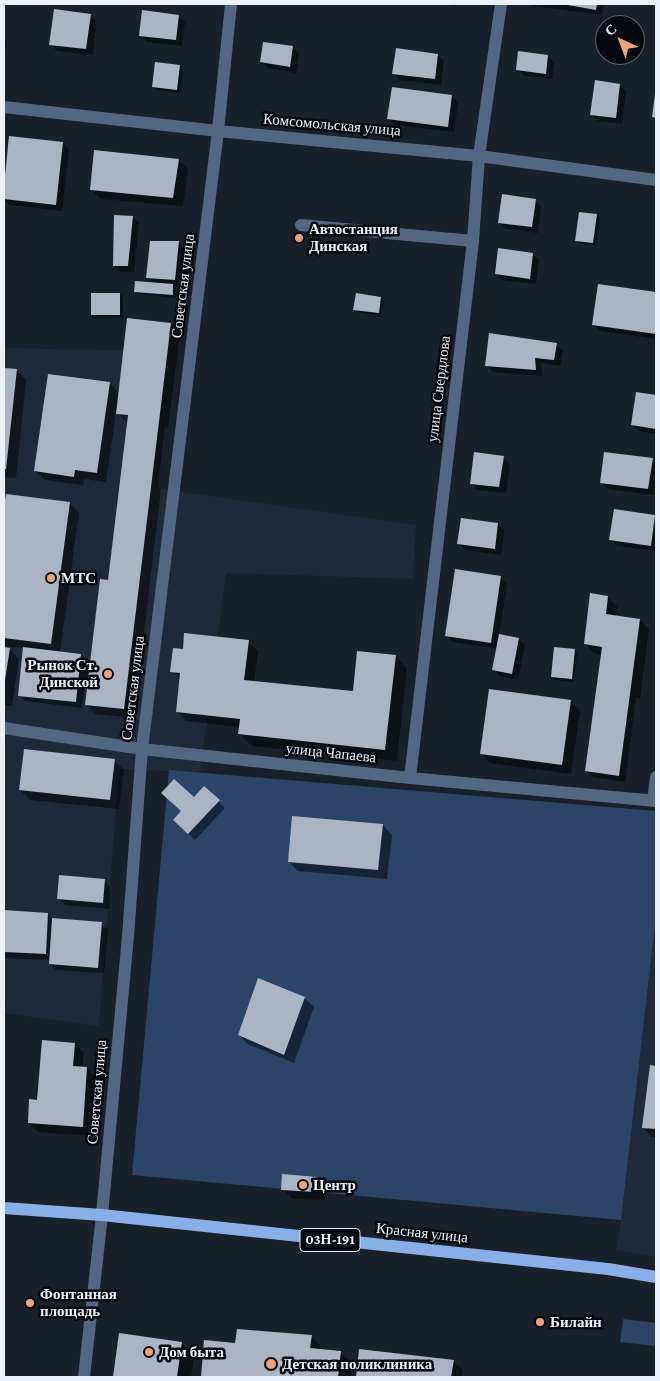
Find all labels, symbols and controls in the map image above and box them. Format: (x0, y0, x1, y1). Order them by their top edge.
north arrow (595, 15, 645, 65)
text: С (601, 20, 620, 39)
street label: Комсомольская улица (262, 110, 402, 140)
place label: Автостанция Динская (309, 220, 398, 255)
marker: Автостанция Динская (293, 232, 305, 244)
street label: Советская улица (168, 233, 198, 339)
street label: улица Свердлова (424, 335, 454, 443)
place label: МТС (61, 569, 96, 587)
marker: МТС (45, 572, 57, 584)
street label: Советская улица (118, 635, 148, 741)
place label: Рынок Ст. Динской (27, 656, 98, 691)
marker: Рынок Ст. Динской (102, 668, 114, 680)
street label: улица Чапаева (285, 739, 377, 767)
street label: Советская улица (83, 1039, 111, 1145)
place label: Центр (313, 1176, 356, 1194)
marker: Центр (297, 1179, 309, 1191)
street label: Красная улица (375, 1219, 469, 1247)
road number: 03Н-191 (300, 1228, 360, 1252)
place label: Фонтанная площадь (40, 1285, 117, 1320)
marker: Фонтанная площадь (24, 1297, 36, 1309)
place label: Билайн (550, 1313, 602, 1331)
marker: Билайн (534, 1316, 546, 1328)
place label: Дом быта (159, 1343, 224, 1361)
marker: Дом быта (143, 1346, 155, 1358)
place label: Детская поликлиника (282, 1355, 432, 1373)
marker: Детская поликлиника (264, 1357, 278, 1371)

